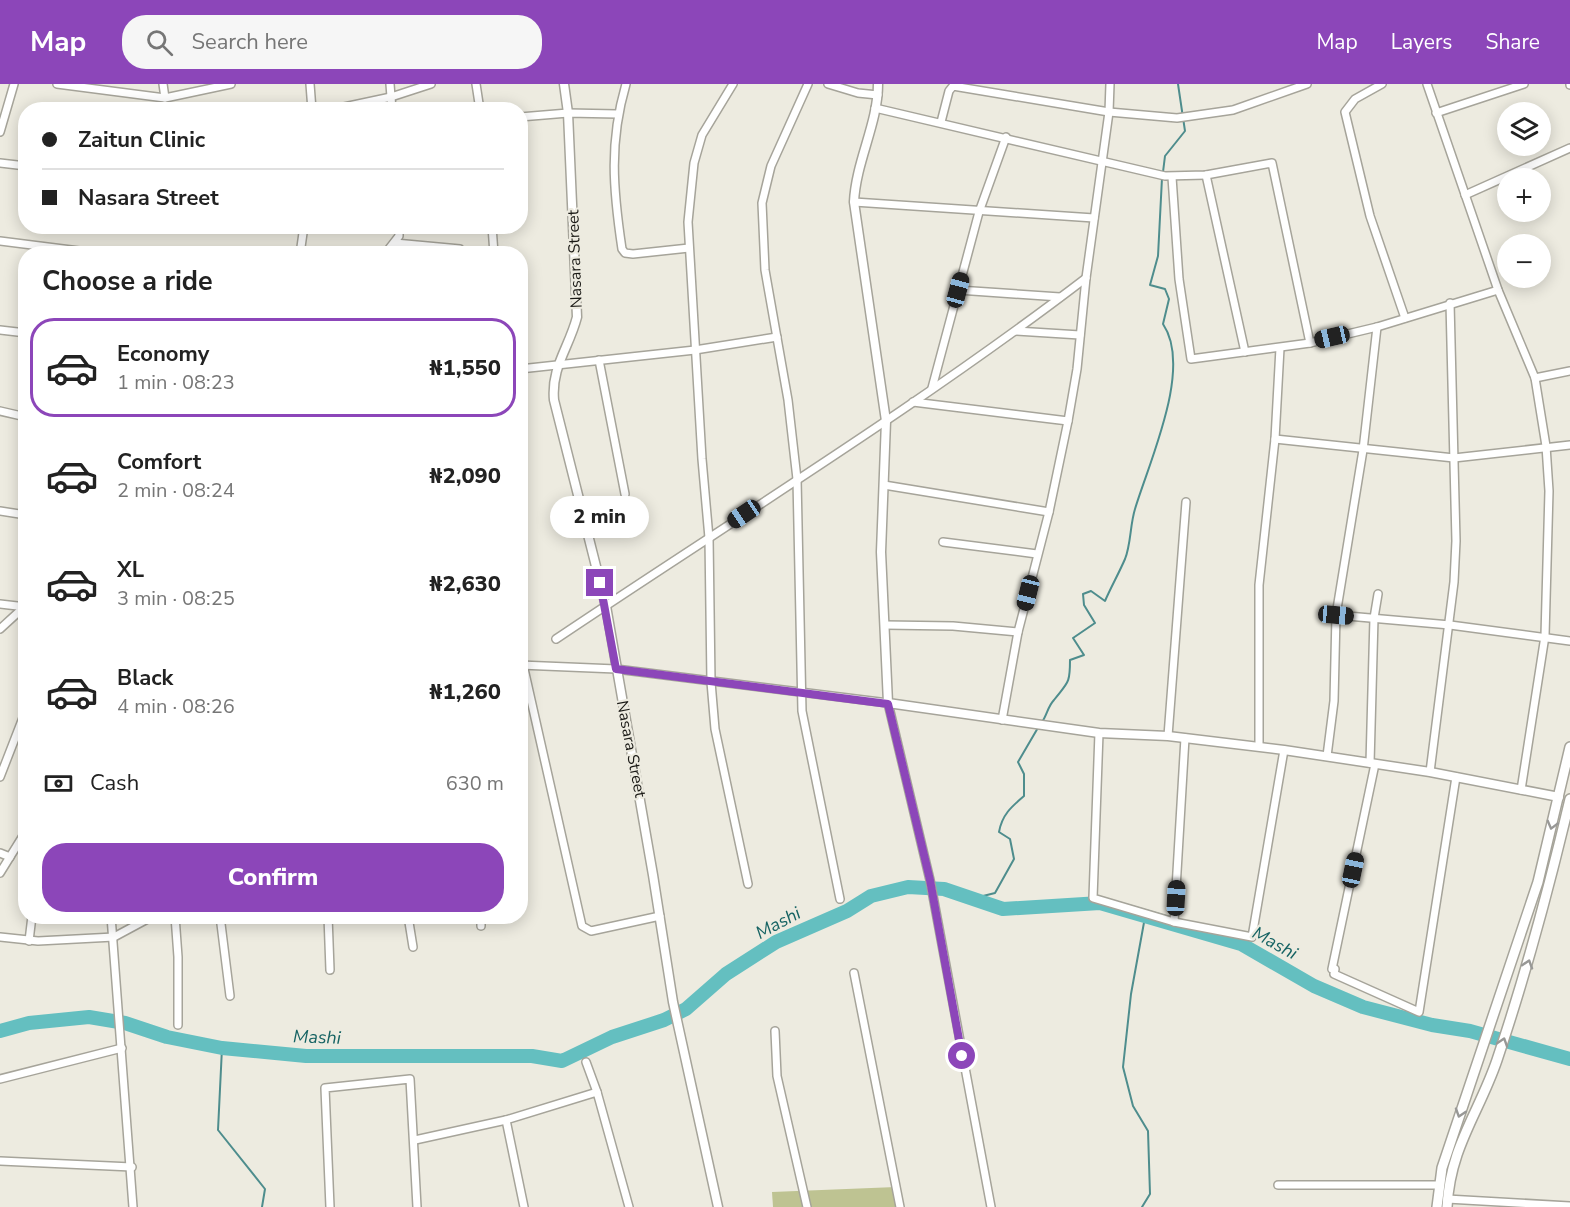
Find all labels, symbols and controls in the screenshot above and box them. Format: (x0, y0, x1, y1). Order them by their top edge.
search box (122, 15, 542, 69)
text: Map (30, 23, 86, 61)
icon: search (143, 26, 176, 59)
text: Search here (191, 27, 308, 57)
text: Map (1316, 28, 1358, 56)
text: Layers (1391, 28, 1452, 56)
text: Share (1485, 28, 1540, 56)
map controls (1497, 102, 1551, 288)
button: layers (1497, 102, 1551, 156)
text: Zaitun Clinic (78, 125, 205, 155)
button: + (1497, 168, 1551, 222)
text: Nasara Street (78, 183, 219, 213)
street label: Nasara Street (562, 209, 588, 309)
button: − (1497, 234, 1551, 288)
text: Choose a ride (42, 263, 213, 300)
car (945, 270, 971, 310)
car (1312, 324, 1352, 350)
text: Economy (117, 339, 209, 369)
icon: car (45, 341, 99, 395)
text: ₦1,550 (429, 353, 501, 383)
text: 1 min · 08:23 (117, 369, 235, 396)
text: Comfort (117, 447, 201, 477)
icon: car (45, 449, 99, 503)
text: ₦2,090 (429, 461, 501, 491)
text: 2 min · 08:24 (117, 477, 235, 504)
callout: 2 min (550, 496, 650, 538)
car (724, 496, 764, 532)
text: 2 min (573, 503, 626, 530)
text: XL (117, 555, 144, 585)
icon: car (45, 557, 99, 611)
text: ₦2,630 (429, 569, 501, 599)
route end (586, 569, 613, 596)
car (1015, 573, 1041, 613)
text: 3 min · 08:25 (117, 585, 235, 612)
car (1317, 604, 1355, 626)
text: Black (117, 663, 173, 693)
icon: car (45, 665, 99, 719)
text: ₦1,260 (429, 677, 501, 707)
text: 4 min · 08:26 (117, 693, 235, 720)
street label: Nasara Street (611, 699, 651, 800)
icon: cash (42, 767, 75, 800)
text: Cash (90, 768, 139, 798)
text: 630 m (446, 770, 504, 797)
one-way arrow (1547, 820, 1560, 830)
button: Confirm (42, 843, 504, 912)
car (1340, 851, 1366, 889)
car (1166, 880, 1186, 916)
water label: Mashi (751, 901, 806, 945)
water label: Mashi (1248, 921, 1303, 966)
one-way arrow (1521, 959, 1533, 970)
water label: Mashi (293, 1024, 342, 1050)
one-way arrow (1495, 1037, 1508, 1048)
route start (948, 1042, 975, 1069)
one-way arrow (1455, 1107, 1467, 1118)

